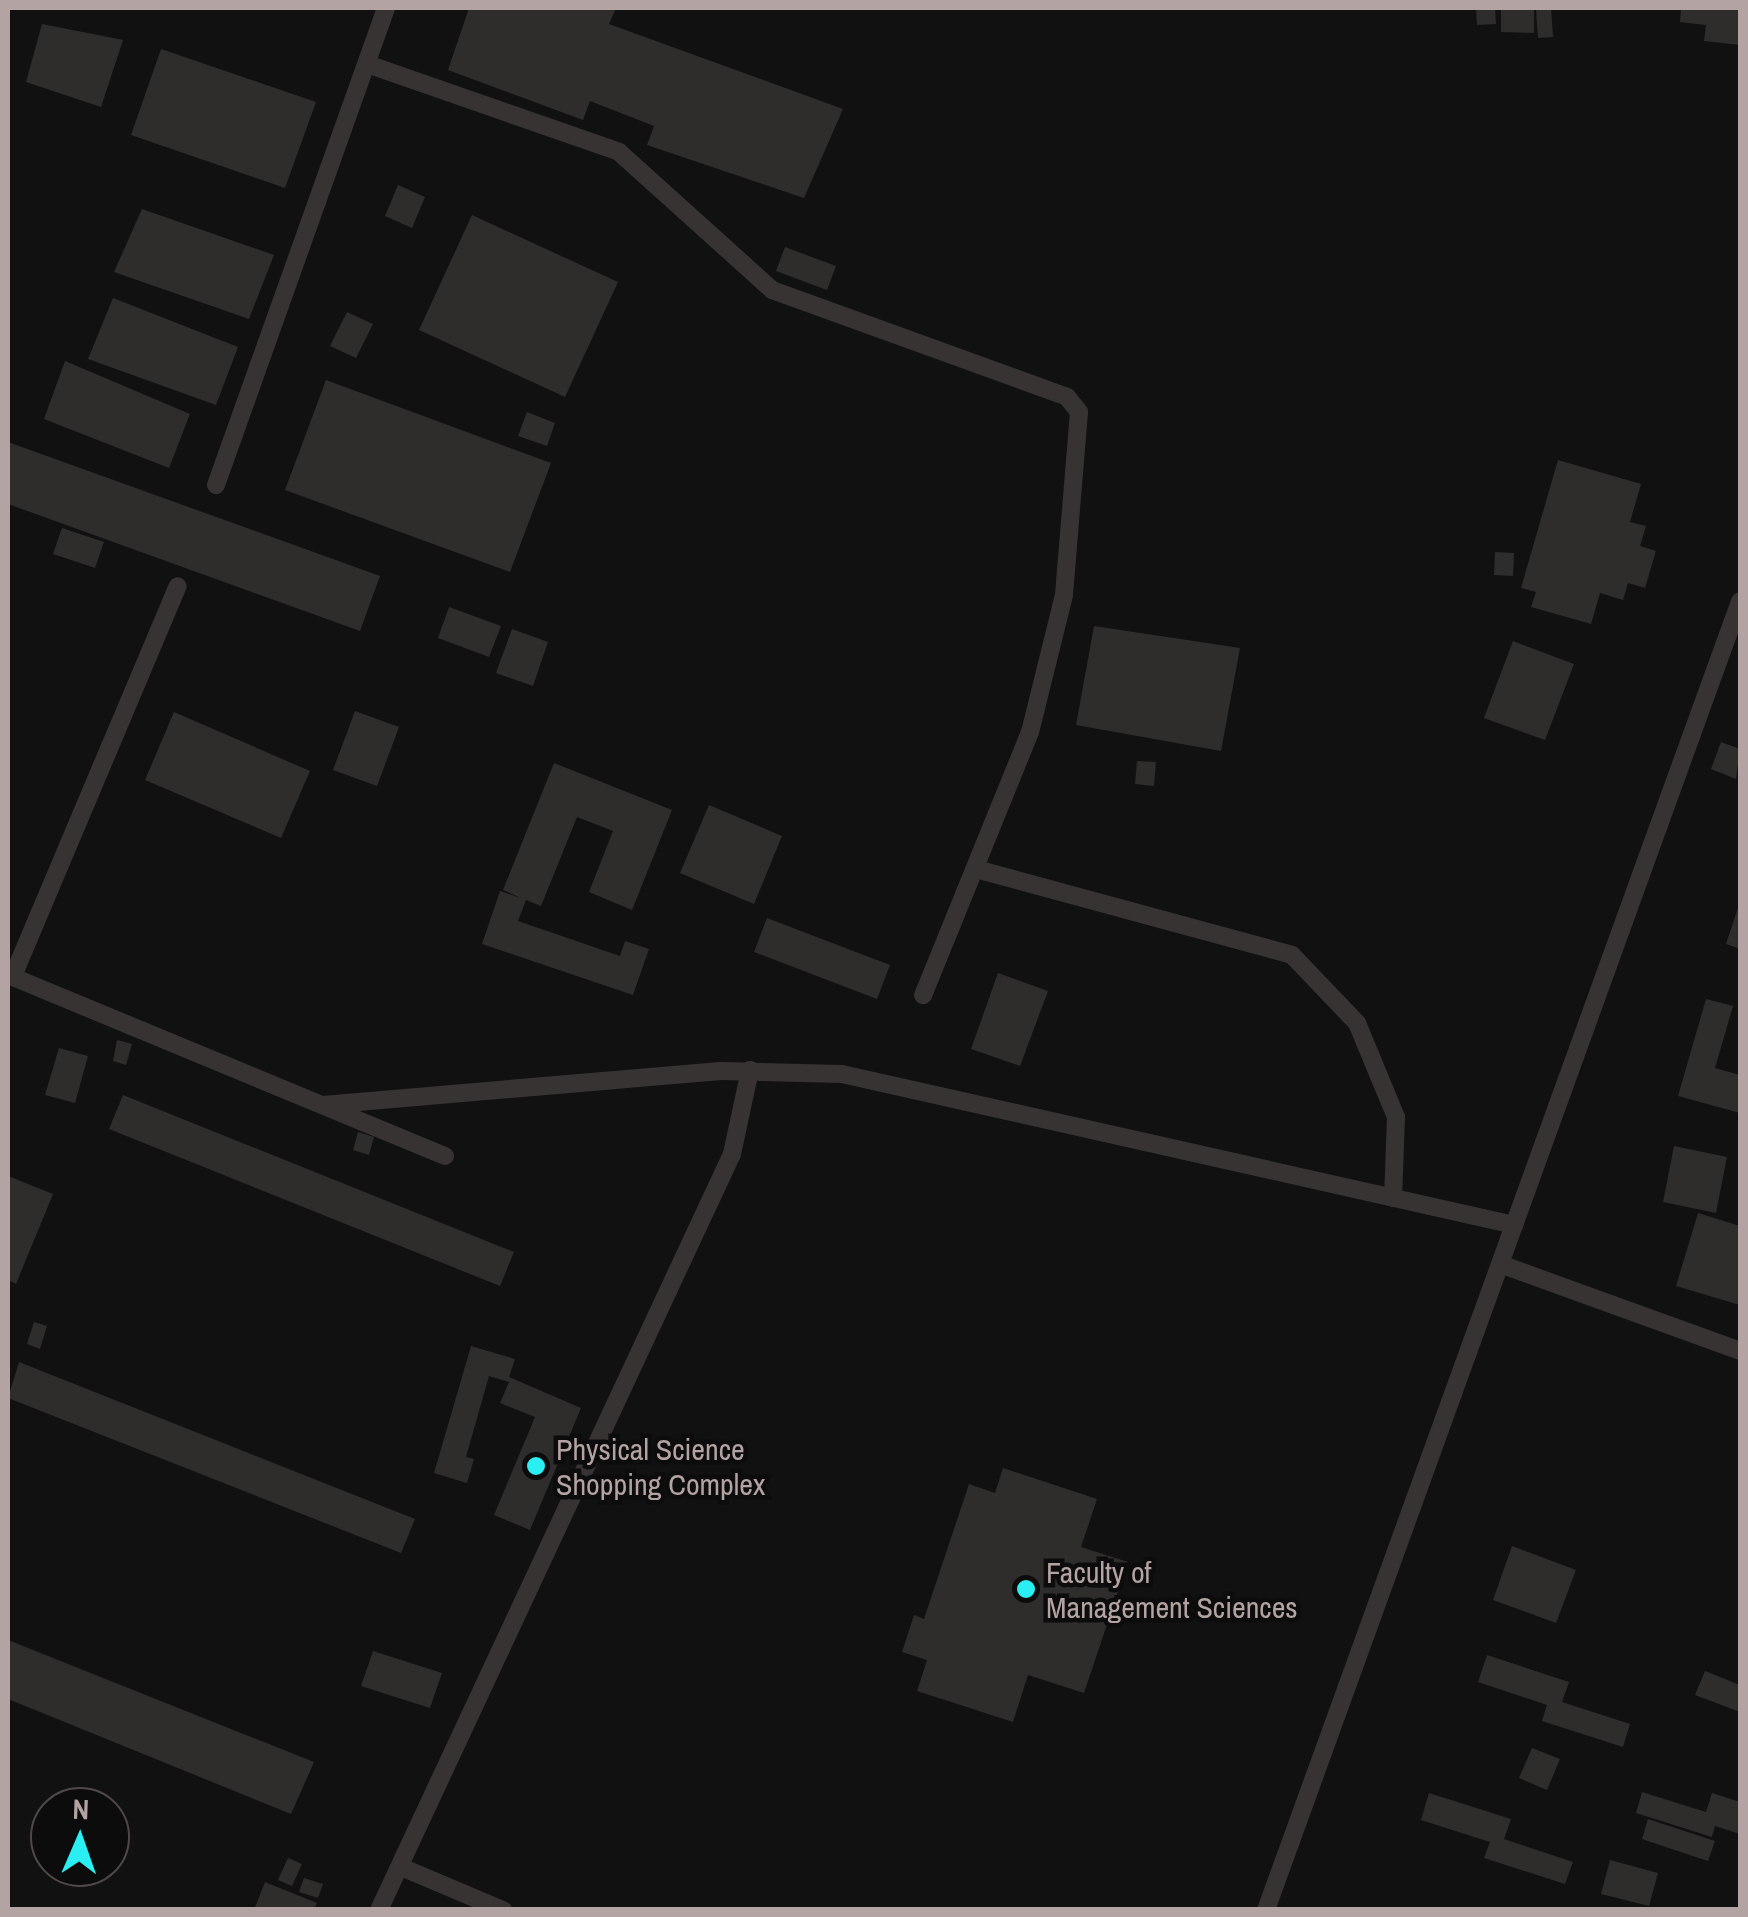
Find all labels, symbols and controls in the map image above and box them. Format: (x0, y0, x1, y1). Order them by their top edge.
place label: Physical Science Shopping Complex (556, 1431, 765, 1502)
marker: Physical Science Shopping Complex (525, 1455, 547, 1477)
place label: Faculty of Management Sciences (1046, 1554, 1298, 1624)
marker: Faculty of Management Sciences (1015, 1578, 1037, 1600)
north arrow (30, 1787, 130, 1887)
text: N (72, 1790, 90, 1828)

